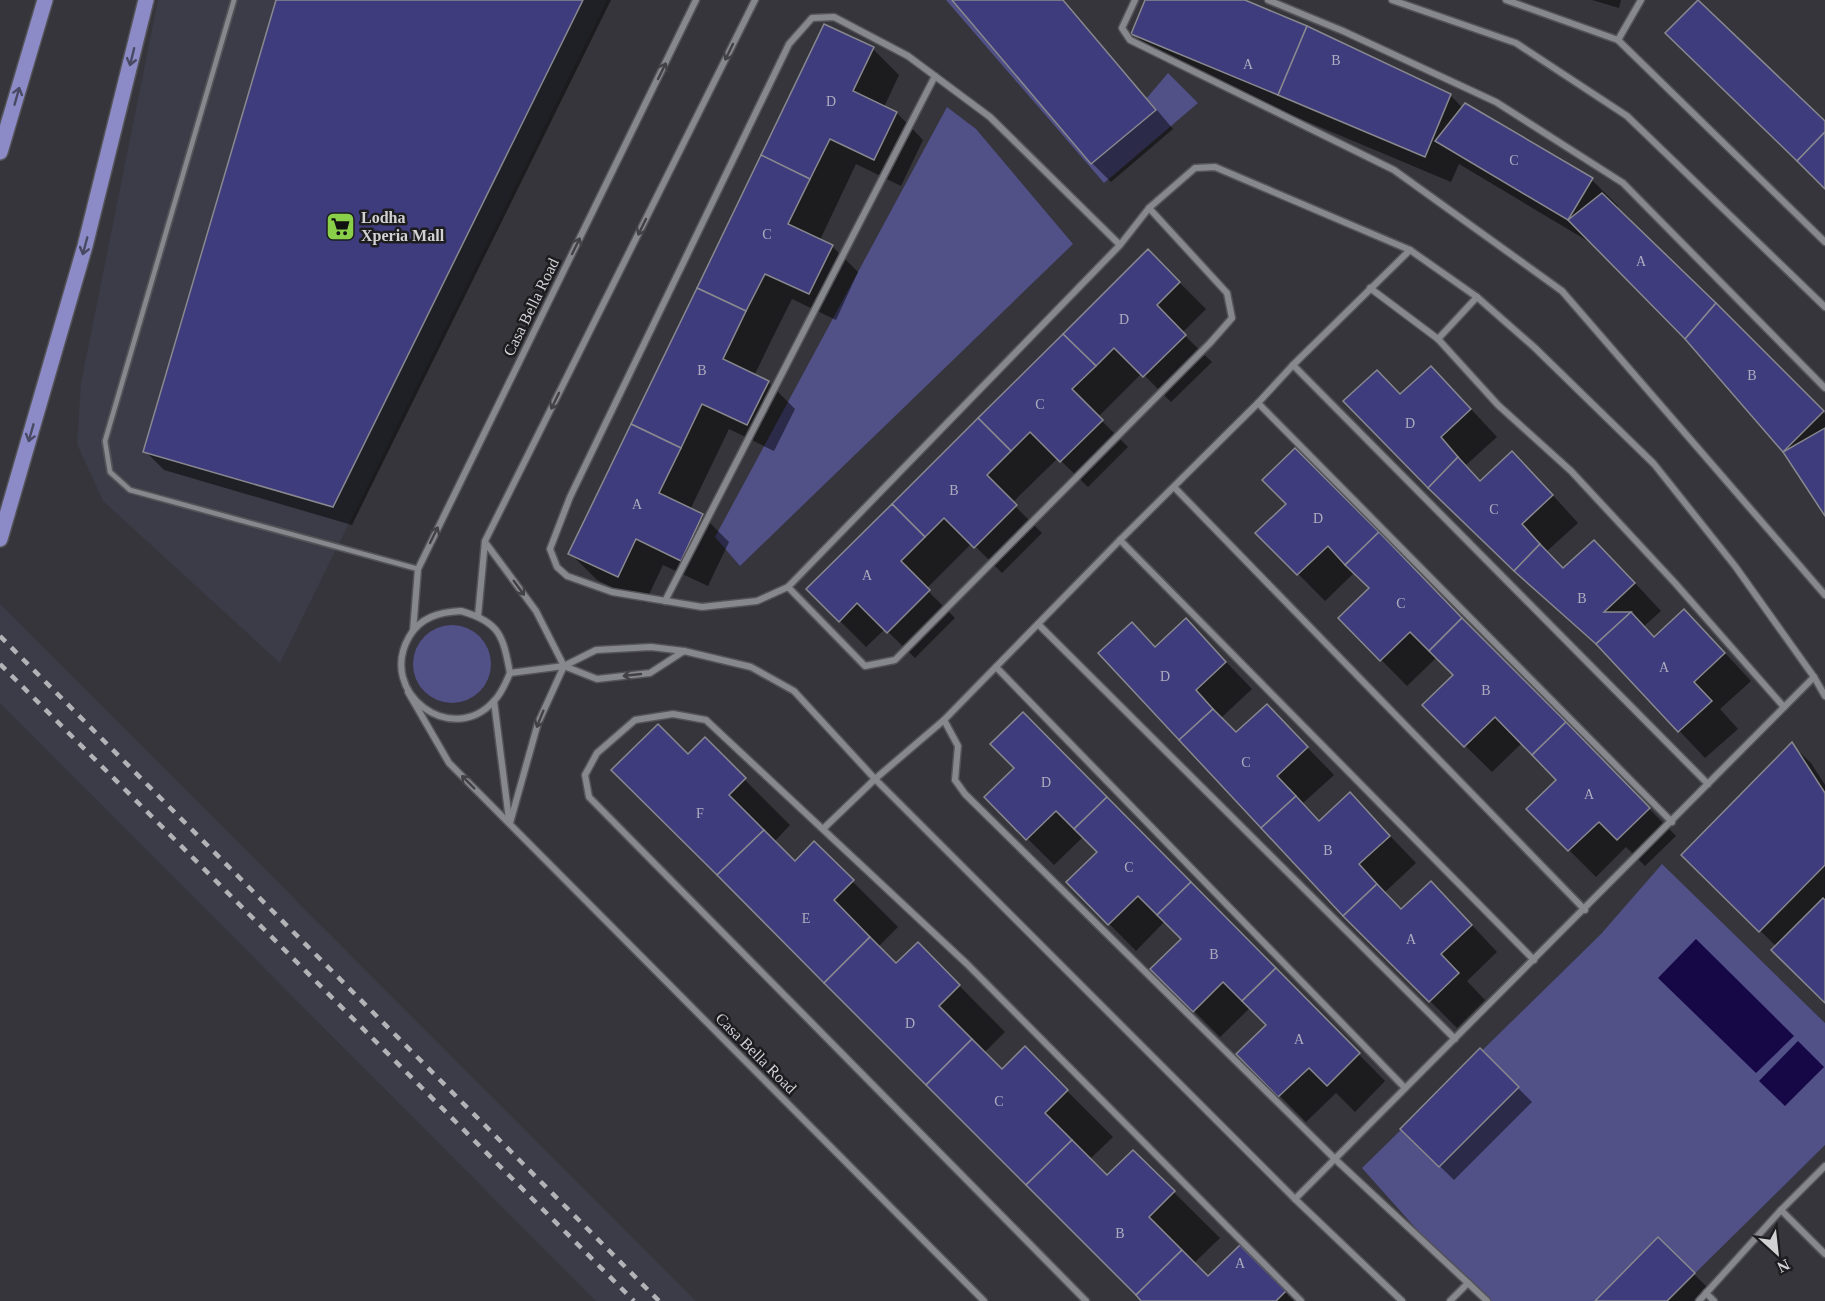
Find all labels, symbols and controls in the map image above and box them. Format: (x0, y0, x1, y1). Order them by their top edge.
one-way arrow (722, 43, 734, 61)
one-way arrow (126, 47, 138, 66)
house number: B (1331, 53, 1341, 68)
house number: A (1243, 57, 1254, 72)
one-way arrow (656, 63, 668, 81)
one-way arrow (12, 87, 23, 106)
house number: D (826, 94, 836, 109)
house number: C (1509, 153, 1519, 168)
place label: Lodha Xperia Mall (361, 209, 445, 245)
supermarket icon: Lodha Xperia Mall (324, 210, 356, 242)
one-way arrow (635, 218, 647, 236)
house number: C (762, 227, 772, 242)
one-way arrow (78, 236, 90, 255)
one-way arrow (571, 238, 582, 256)
house number: A (1636, 254, 1647, 269)
street label: Casa Bella Road (500, 255, 562, 359)
house number: D (1119, 312, 1129, 327)
house number: B (697, 363, 707, 378)
house number: B (1747, 368, 1757, 383)
one-way arrow (548, 392, 560, 410)
house number: C (1035, 397, 1045, 412)
house number: D (1405, 416, 1415, 431)
one-way arrow (25, 423, 36, 442)
house number: B (949, 483, 959, 498)
house number: A (632, 497, 643, 512)
house number: C (1489, 502, 1499, 517)
house number: D (1313, 511, 1323, 526)
one-way arrow (429, 526, 441, 544)
house number: A (862, 568, 873, 583)
one-way arrow (513, 580, 526, 596)
house number: B (1577, 591, 1587, 606)
house number: C (1396, 596, 1406, 611)
house number: A (1659, 660, 1670, 675)
house number: D (1160, 669, 1170, 684)
one-way arrow (623, 670, 643, 681)
house number: B (1481, 683, 1491, 698)
one-way arrow (534, 710, 545, 728)
house number: C (1241, 755, 1251, 770)
one-way arrow (461, 775, 476, 789)
house number: D (1041, 775, 1051, 790)
house number: A (1584, 787, 1595, 802)
house number: F (696, 806, 704, 821)
house number: B (1323, 843, 1333, 858)
house number: C (1124, 860, 1134, 875)
house number: E (802, 911, 810, 926)
house number: A (1406, 932, 1417, 947)
house number: B (1209, 947, 1219, 962)
street label: Casa Bella Road (712, 1009, 800, 1097)
house number: D (905, 1016, 915, 1031)
house number: A (1294, 1032, 1305, 1047)
house number: C (994, 1094, 1004, 1109)
north arrow (1747, 1223, 1807, 1283)
house number: B (1115, 1226, 1125, 1241)
house number: A (1235, 1256, 1246, 1271)
text: N (1774, 1256, 1793, 1276)

